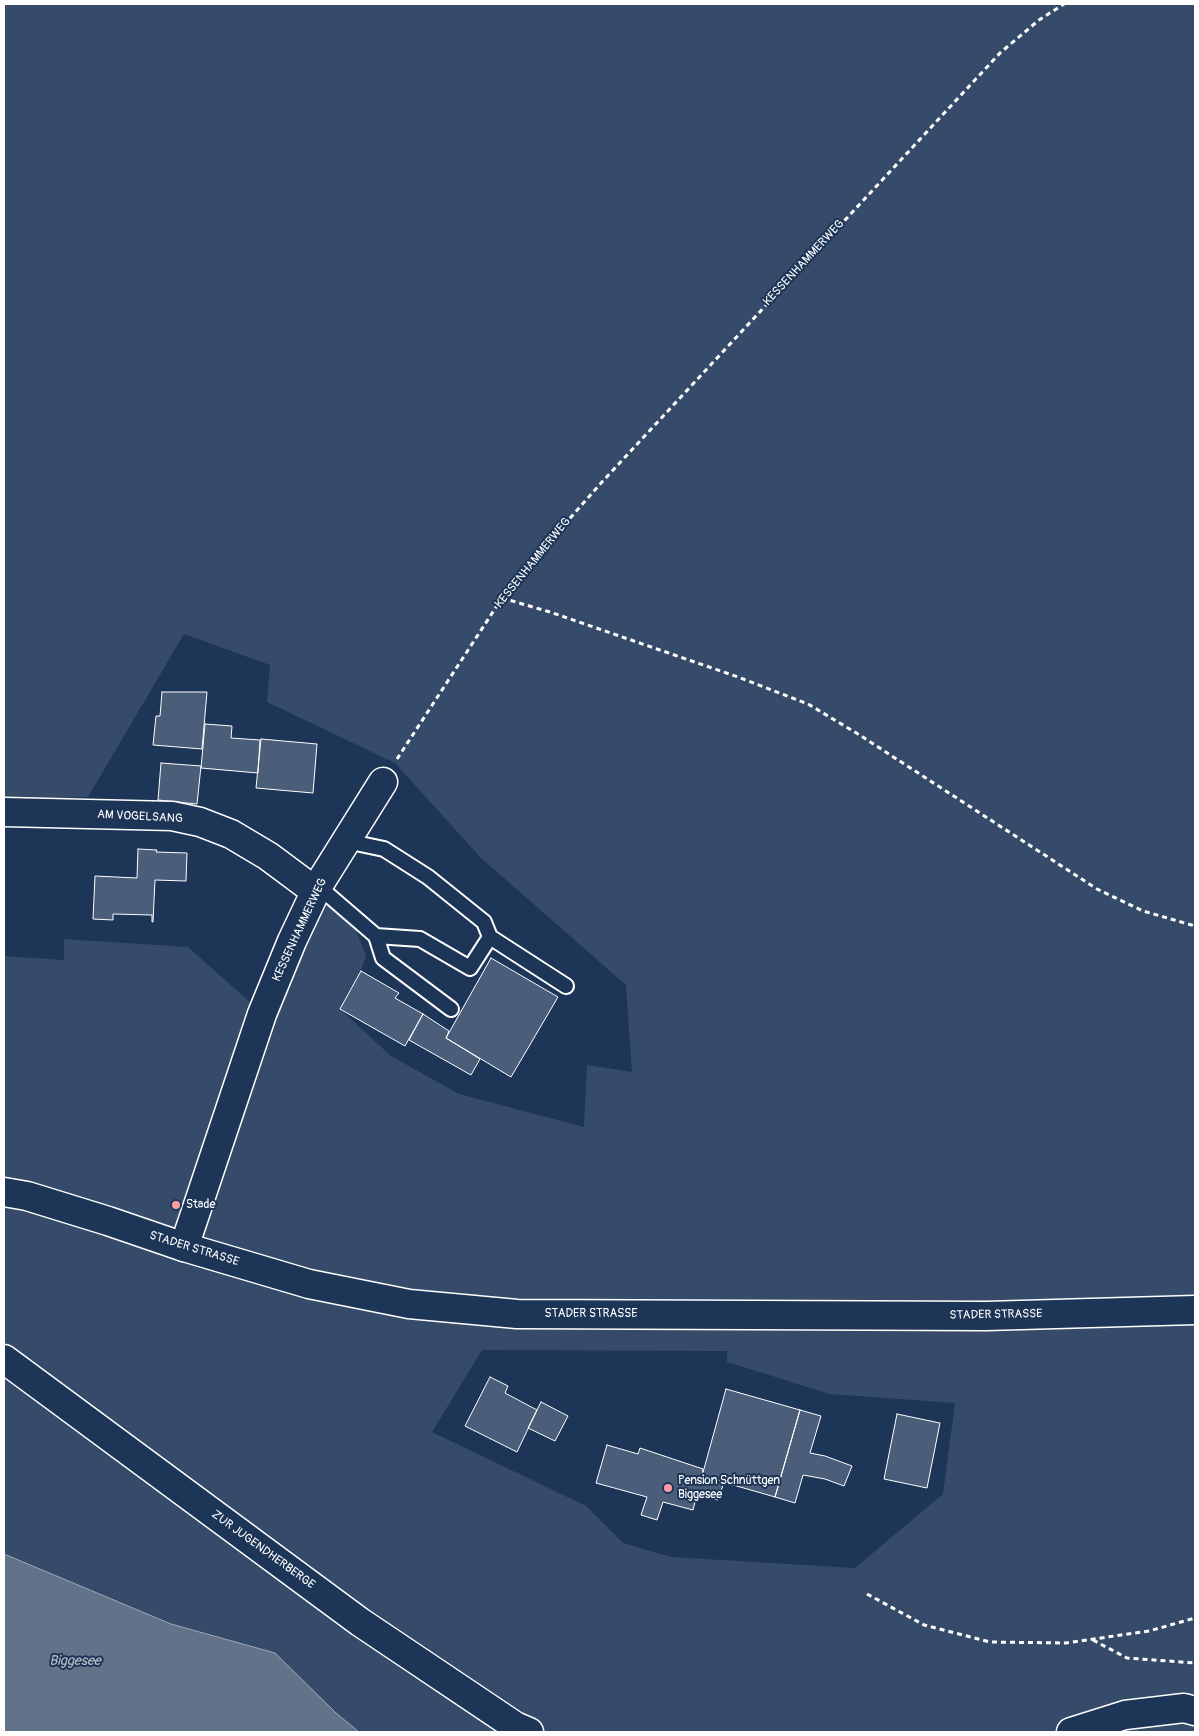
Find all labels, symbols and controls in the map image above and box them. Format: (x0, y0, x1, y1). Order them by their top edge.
street label: KESSENHAMMERWEG (760, 217, 848, 309)
street label: KESSENHAMMERWEG (492, 515, 574, 611)
street label: AM VOGELSANG (97, 808, 183, 826)
street label: KESSENHAMMERWEG (270, 876, 330, 984)
place label: Stade (186, 1198, 215, 1212)
marker: Stade (170, 1199, 182, 1211)
street label: STADER STRASSE (147, 1229, 241, 1269)
street label: STADER STRASSE (544, 1307, 638, 1321)
street label: STADER STRASSE (949, 1307, 1043, 1323)
place label: Pension Schnüttgen Biggesee (678, 1474, 780, 1502)
marker: Pension Schnüttgen Biggesee (662, 1482, 674, 1494)
street label: ZUR JUGENDHERBERGE (208, 1508, 318, 1592)
water label: Biggesee (49, 1653, 101, 1669)

